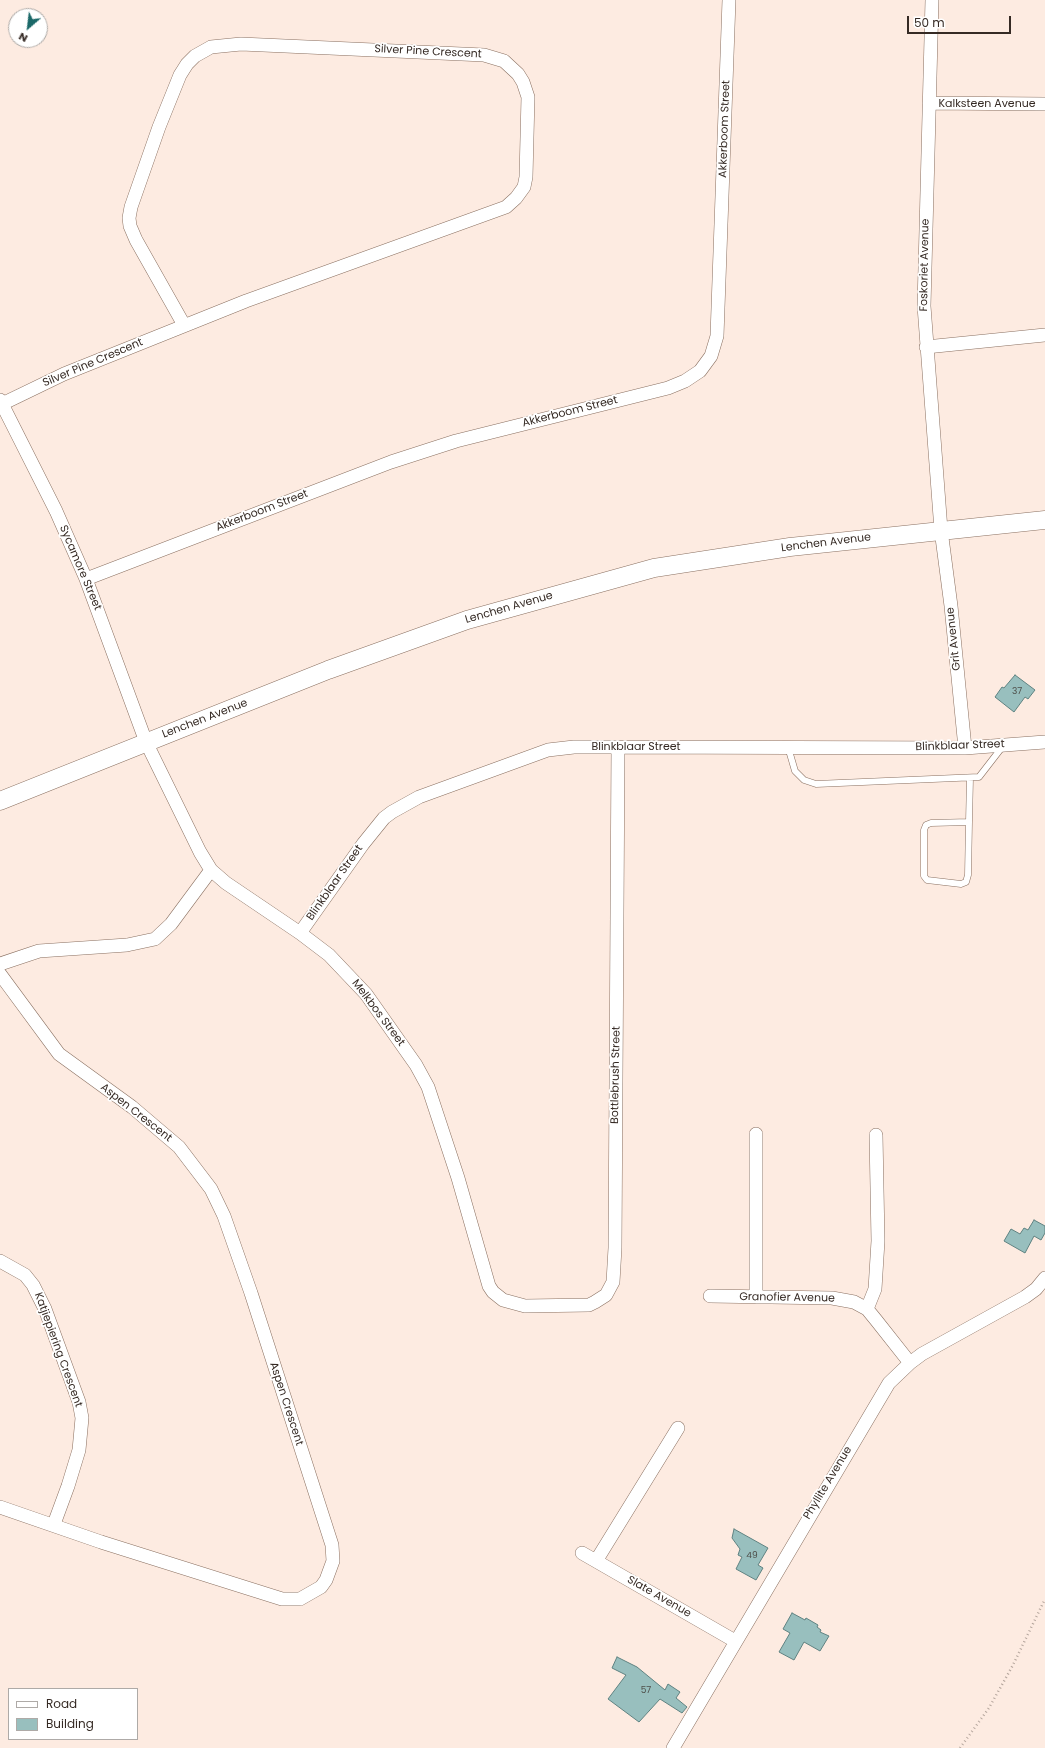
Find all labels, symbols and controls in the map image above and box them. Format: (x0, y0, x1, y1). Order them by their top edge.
north arrow (8, 8, 48, 48)
scale bar (909, 8, 1013, 34)
text: 50 m (914, 14, 945, 31)
text: N (15, 29, 30, 47)
street label: Silver Pine Crescent (374, 43, 482, 61)
street label: Akkerboom Street (717, 80, 733, 178)
street label: Kalksteen Avenue (938, 97, 1036, 111)
street label: Foskoriet Avenue (918, 218, 932, 312)
street label: Silver Pine Crescent (41, 336, 145, 390)
street label: Akkerboom Street (521, 394, 619, 430)
street label: Akkerboom Street (214, 487, 310, 535)
street label: Sycamore Street (56, 523, 104, 613)
street label: Lenchen Avenue (780, 531, 872, 555)
street label: Lenchen Avenue (464, 589, 554, 627)
street label: Grit Avenue (944, 607, 964, 671)
house number: 37 (1012, 687, 1022, 697)
street label: Lenchen Avenue (160, 697, 250, 741)
street label: Blinkblaar Street (915, 738, 1005, 754)
street label: Blinkblaar Street (591, 740, 681, 754)
street label: Blinkblaar Street (304, 843, 366, 923)
street label: Melkbos Street (349, 977, 407, 1049)
street label: Bottlebrush Street (609, 1026, 623, 1124)
street label: Aspen Crescent (98, 1081, 174, 1145)
street label: Katjiepiering Crescent (31, 1291, 85, 1409)
street label: Granofier Avenue (739, 1291, 835, 1305)
street label: Aspen Crescent (266, 1361, 306, 1447)
street label: Phyllite Avenue (801, 1444, 855, 1522)
house number: 49 (746, 1551, 758, 1561)
street label: Slate Avenue (625, 1573, 693, 1621)
house number: 57 (641, 1686, 651, 1696)
legend (8, 1688, 138, 1740)
text: Road (46, 1695, 77, 1712)
text: Building (46, 1715, 94, 1732)

